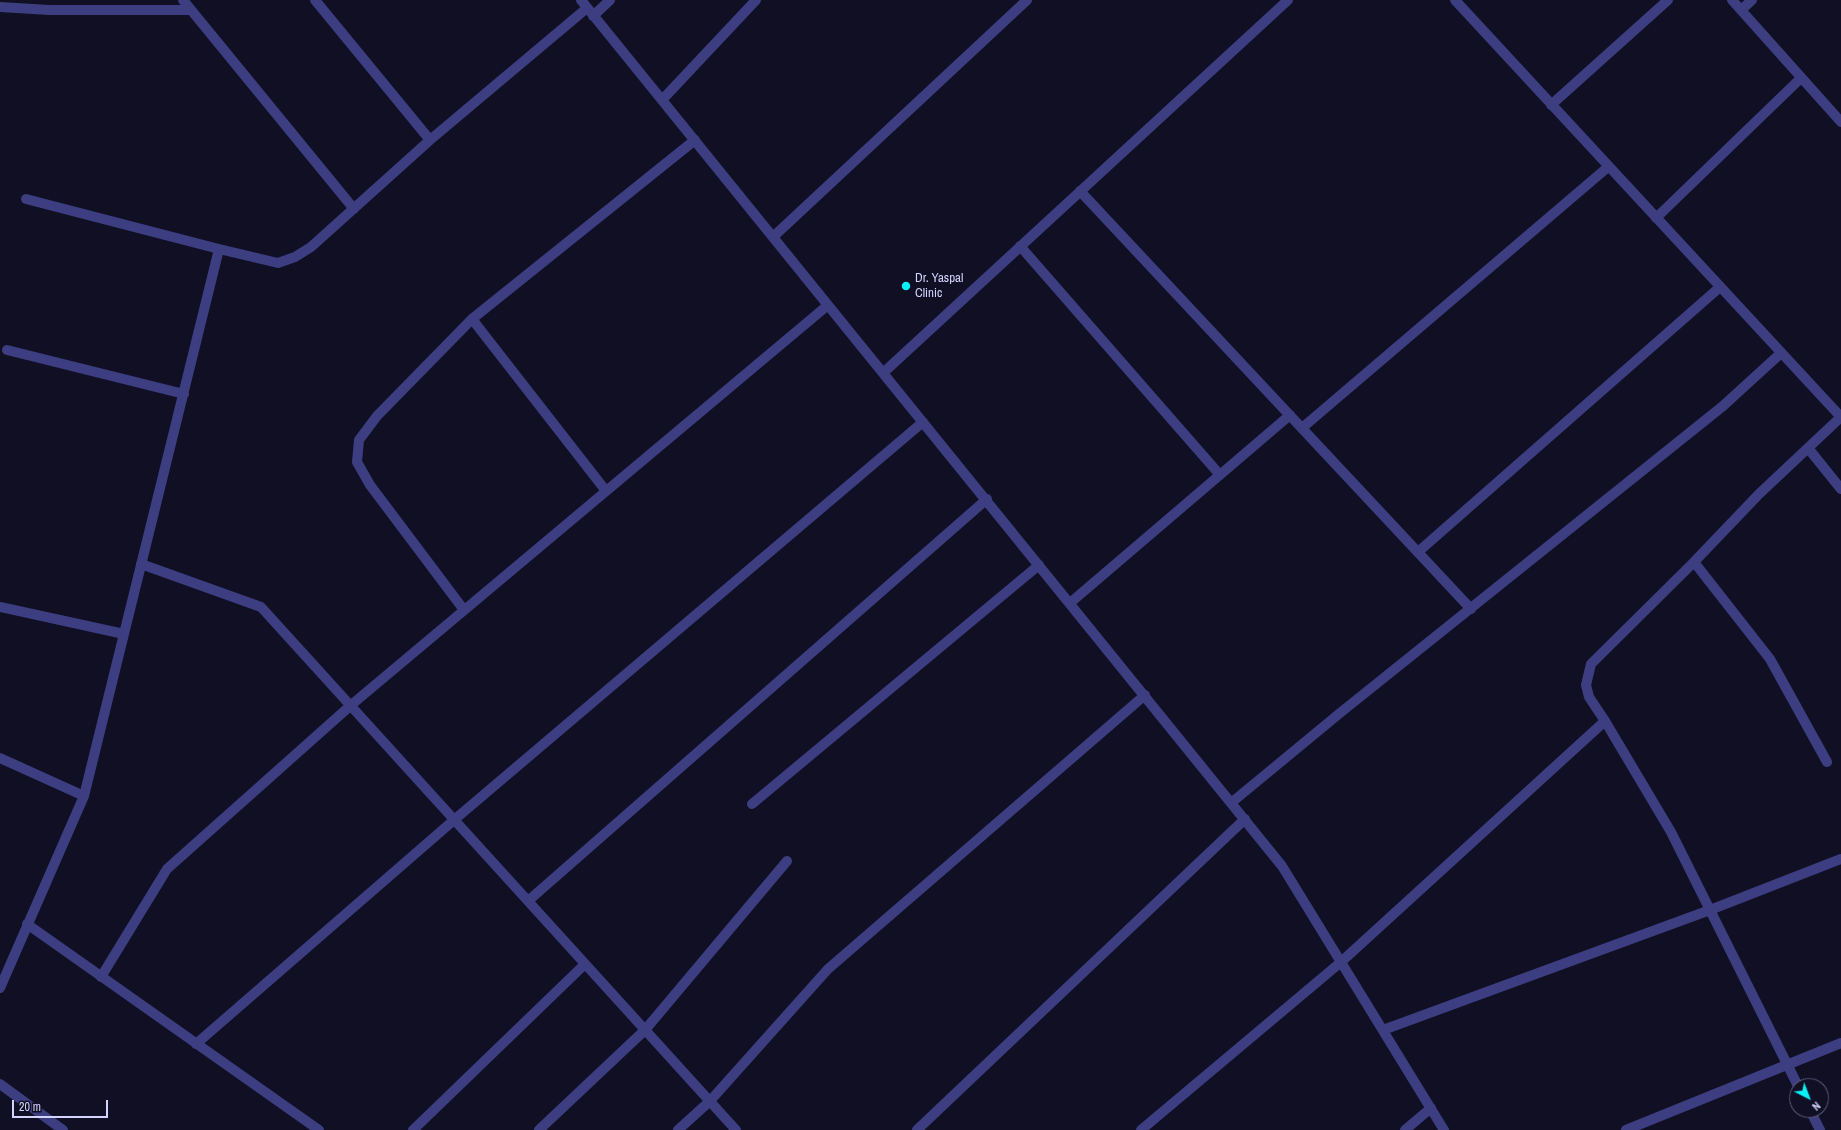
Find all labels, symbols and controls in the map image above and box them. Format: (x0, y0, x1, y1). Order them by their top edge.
place label: Dr. Yaspal Clinic (915, 271, 963, 302)
marker: Dr. Yaspal Clinic (900, 280, 912, 292)
north arrow (1789, 1078, 1829, 1118)
scale bar (14, 1092, 110, 1118)
text: 20 m (19, 1099, 41, 1115)
text: N (1809, 1099, 1823, 1114)

